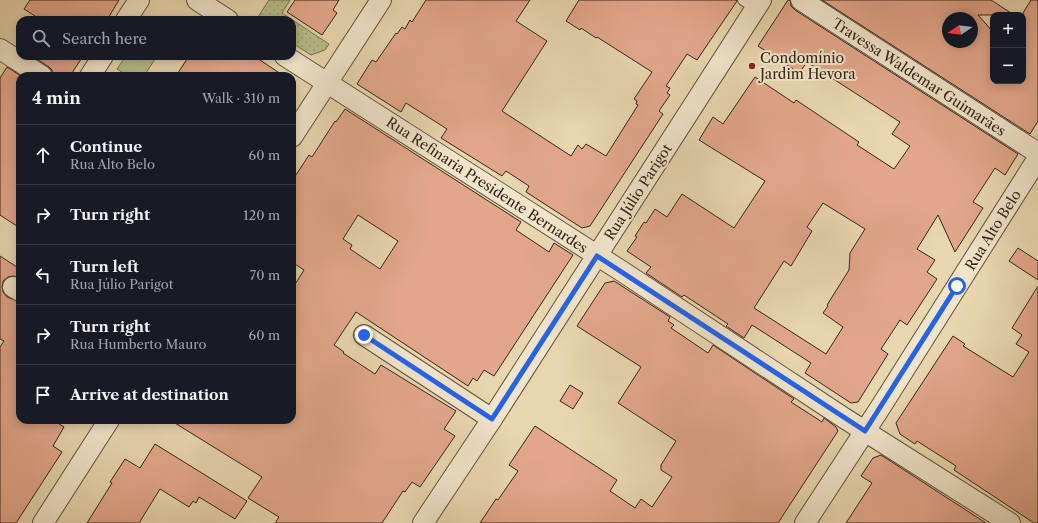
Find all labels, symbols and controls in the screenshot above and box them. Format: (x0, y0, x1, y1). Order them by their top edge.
north arrow (942, 12, 978, 48)
map controls (990, 12, 1026, 84)
button: + (990, 12, 1026, 48)
street label: Travessa Waldemar Guimarães (829, 14, 1009, 140)
search box (16, 16, 296, 60)
icon: search (30, 27, 52, 49)
text: Search here (62, 29, 147, 48)
button: − (990, 48, 1026, 84)
place label: Condomínio Jardim Hevora (758, 49, 856, 83)
marker: Condomínio Jardim Hevora (747, 61, 757, 71)
text: 4 min (32, 88, 81, 108)
text: Walk · 310 m (202, 90, 280, 106)
street label: Rua Refinaria Presidente Bernardes (383, 113, 591, 257)
text: Continue (70, 137, 142, 156)
street label: Rua Júlio Parigot (600, 140, 676, 244)
icon: ahead (32, 144, 54, 166)
text: 60 m (249, 147, 280, 163)
text: Rua Alto Belo (70, 156, 155, 172)
street label: Rua Alto Belo (961, 186, 1025, 274)
icon: right (32, 204, 54, 226)
text: Turn right (70, 205, 150, 224)
text: 120 m (243, 207, 280, 223)
text: Turn left (70, 257, 139, 276)
icon: left (32, 264, 54, 286)
text: 70 m (250, 267, 280, 283)
text: Rua Júlio Parigot (70, 276, 173, 292)
route start (948, 277, 966, 295)
text: Turn right (70, 317, 150, 336)
icon: right (32, 324, 54, 346)
route end (355, 326, 373, 344)
text: 60 m (249, 327, 280, 343)
text: Rua Humberto Mauro (70, 336, 207, 352)
icon: arrive (32, 384, 54, 406)
text: Arrive at destination (70, 385, 229, 404)

